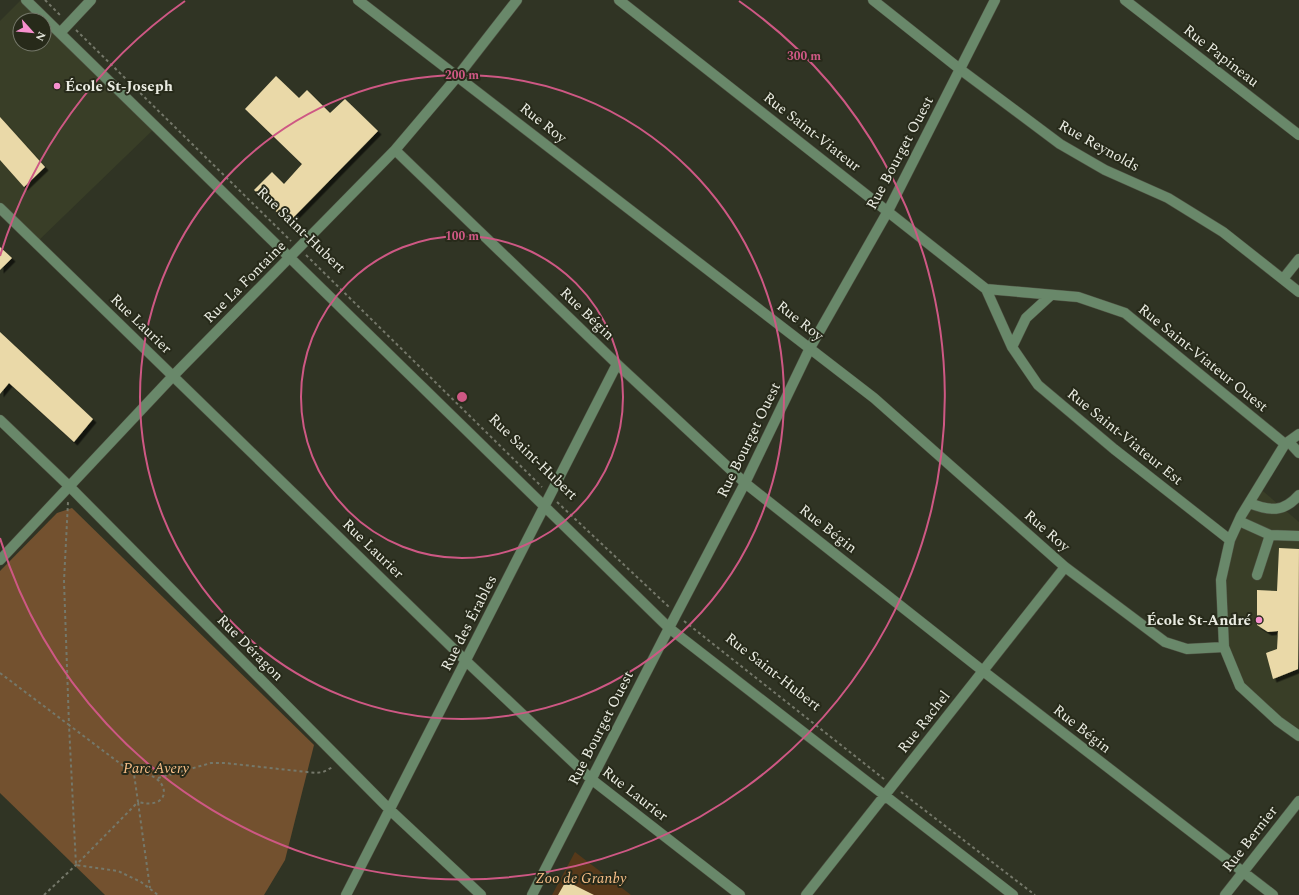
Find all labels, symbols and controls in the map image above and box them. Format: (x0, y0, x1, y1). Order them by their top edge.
north arrow (12, 12, 52, 52)
street label: Rue Papineau (1178, 19, 1264, 93)
text: N (31, 28, 50, 44)
text: 300 m (787, 47, 821, 66)
text: 200 m (445, 66, 479, 85)
place label: École St-Joseph (65, 75, 173, 98)
marker: École St-Joseph (52, 81, 62, 91)
street label: Rue Saint-Viateur (758, 86, 866, 178)
street label: Rue Bourget Ouest (860, 92, 940, 214)
street label: Rue Roy (514, 97, 572, 149)
street label: Rue Reynolds (1054, 114, 1144, 178)
street label: Rue Saint-Hubert (251, 181, 351, 279)
text: 100 m (445, 227, 479, 246)
street label: Rue La Fontaine (198, 235, 292, 329)
street label: Rue Bégin (554, 282, 620, 346)
street label: Rue Laurier (105, 288, 177, 360)
street label: Rue Roy (771, 295, 829, 347)
street label: Rue Saint-Viateur Ouest (1133, 298, 1273, 418)
street label: Rue Bourget Ouest (711, 379, 787, 501)
street label: Rue Saint-Viateur Est (1062, 383, 1188, 491)
centre of rings (455, 390, 469, 404)
street label: Rue Saint-Hubert (483, 408, 583, 506)
street label: Rue Bégin (794, 499, 862, 559)
street label: Rue Roy (1019, 504, 1076, 558)
street label: Rue Laurier (337, 513, 409, 585)
street label: Rue des Érables (435, 571, 503, 675)
street label: Rue Déragon (211, 609, 289, 687)
place label: École St-André (1146, 609, 1251, 632)
marker: École St-André (1254, 615, 1264, 625)
street label: Rue Saint-Hubert (720, 627, 826, 717)
street label: Rue Bourget Ouest (562, 667, 640, 789)
street label: Rue Rachel (892, 686, 956, 758)
street label: Rue Bégin (1048, 699, 1116, 759)
park label: Parc Avery (123, 757, 189, 780)
street label: Rue Laurier (597, 761, 673, 827)
street label: Rue Bernier (1217, 801, 1283, 877)
park label: Zoo de Granby (536, 867, 627, 890)

